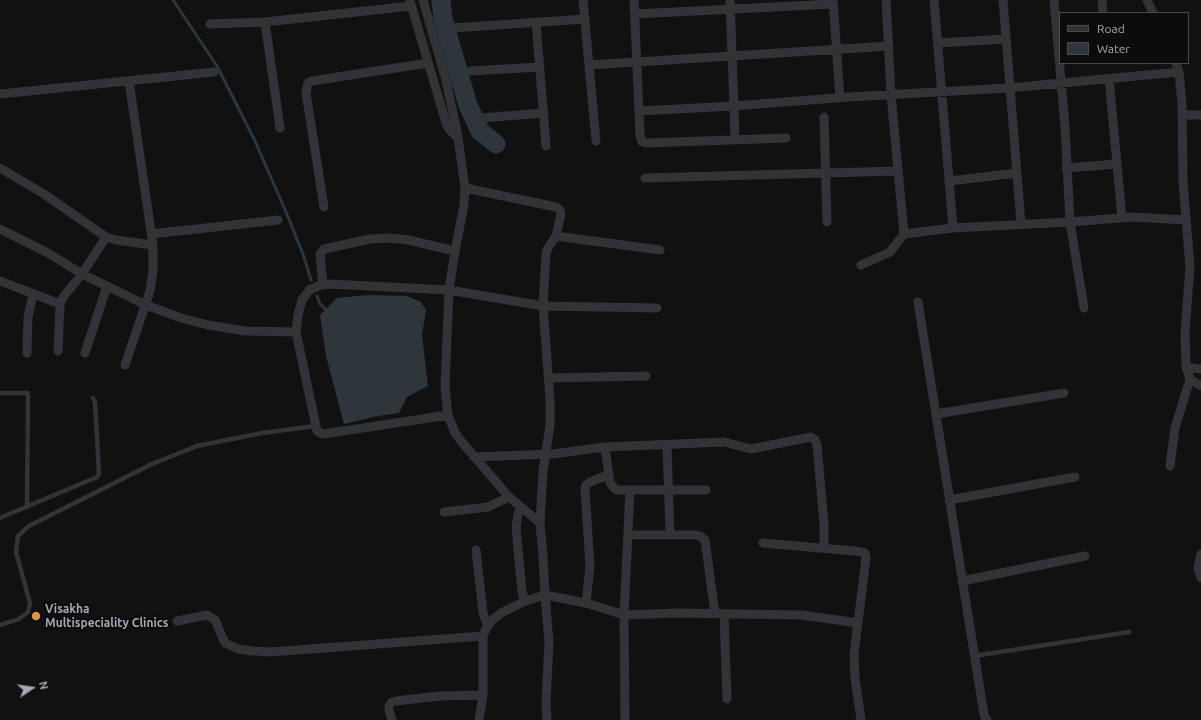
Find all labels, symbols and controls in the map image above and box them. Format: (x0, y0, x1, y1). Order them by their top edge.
legend (1059, 12, 1189, 64)
text: Road (1097, 22, 1125, 35)
text: Water (1097, 42, 1130, 55)
place label: Visakha Multispeciality Clinics (45, 602, 168, 630)
marker: Visakha Multispeciality Clinics (30, 610, 42, 622)
north arrow (12, 668, 52, 708)
text: N (37, 680, 50, 691)

